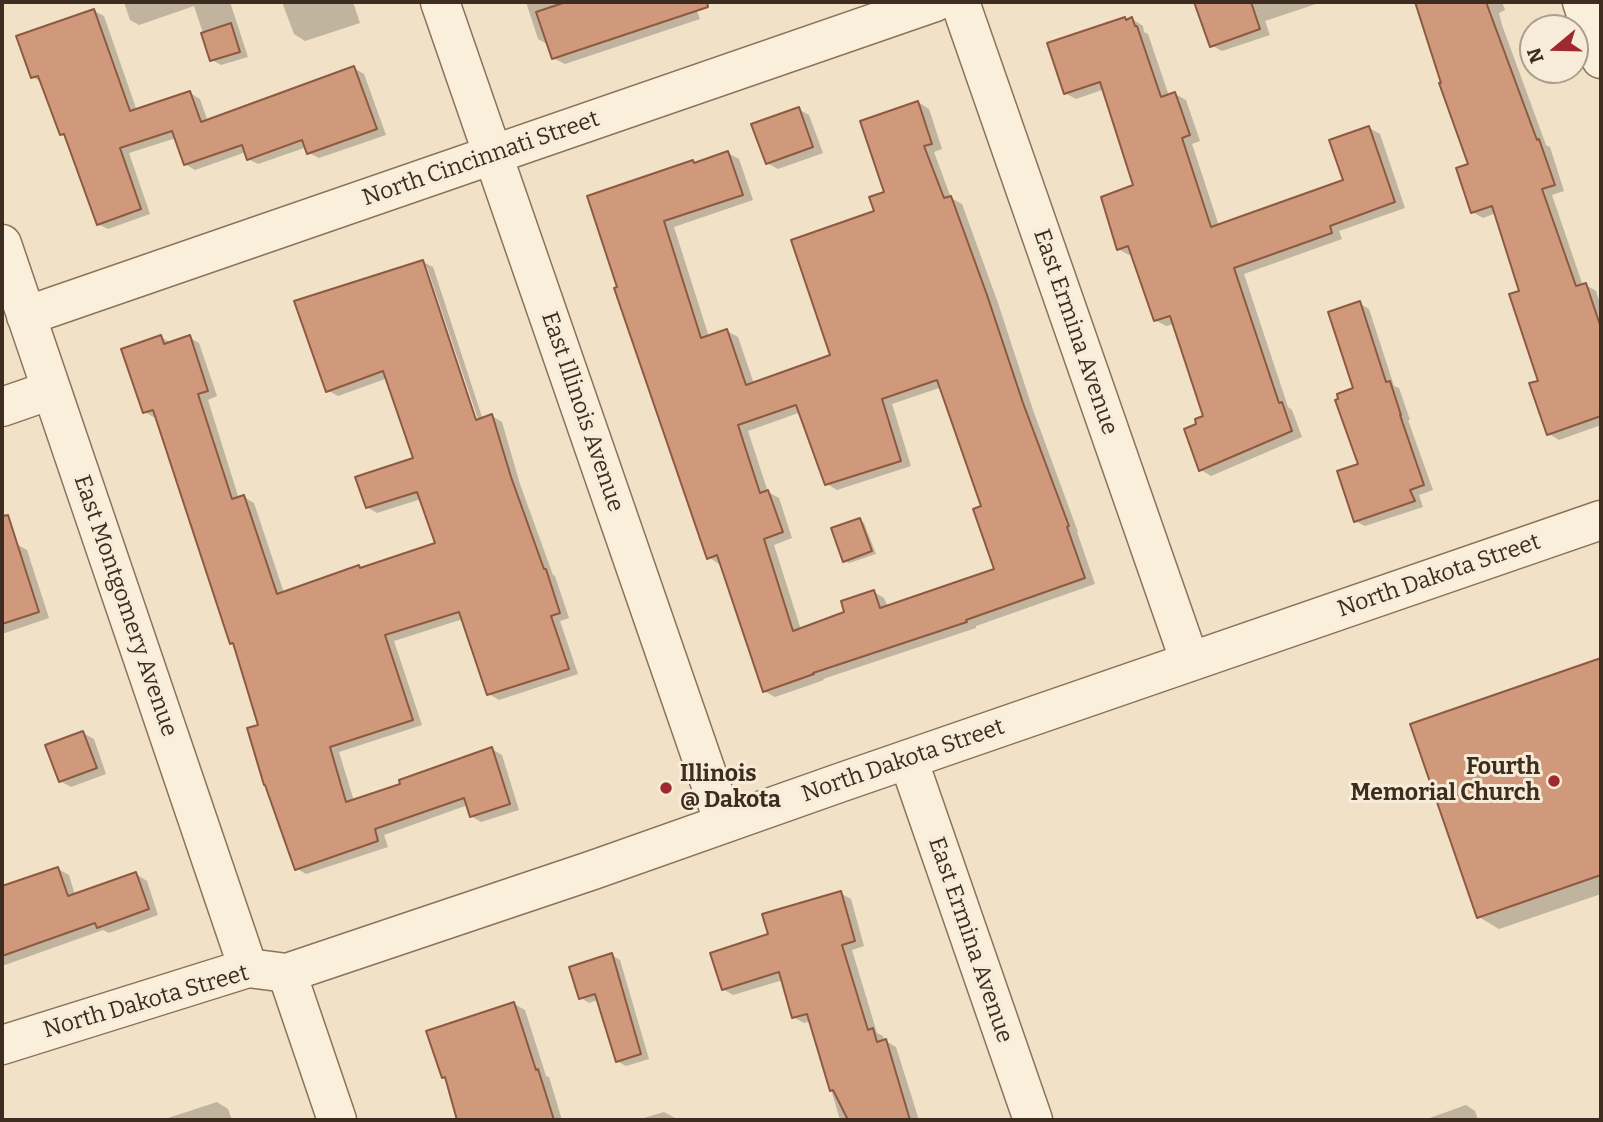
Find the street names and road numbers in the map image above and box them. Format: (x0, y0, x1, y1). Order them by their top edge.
street label: North Cincinnati Street (359, 105, 603, 213)
street label: East Ermina Avenue (1027, 226, 1123, 438)
street label: East Illinois Avenue (535, 308, 629, 516)
street label: East Montgomery Avenue (67, 472, 183, 740)
street label: North Dakota Street (1334, 528, 1544, 624)
street label: North Dakota Street (798, 713, 1008, 809)
street label: East Ermina Avenue (922, 834, 1018, 1046)
street label: North Dakota Street (40, 959, 252, 1045)

